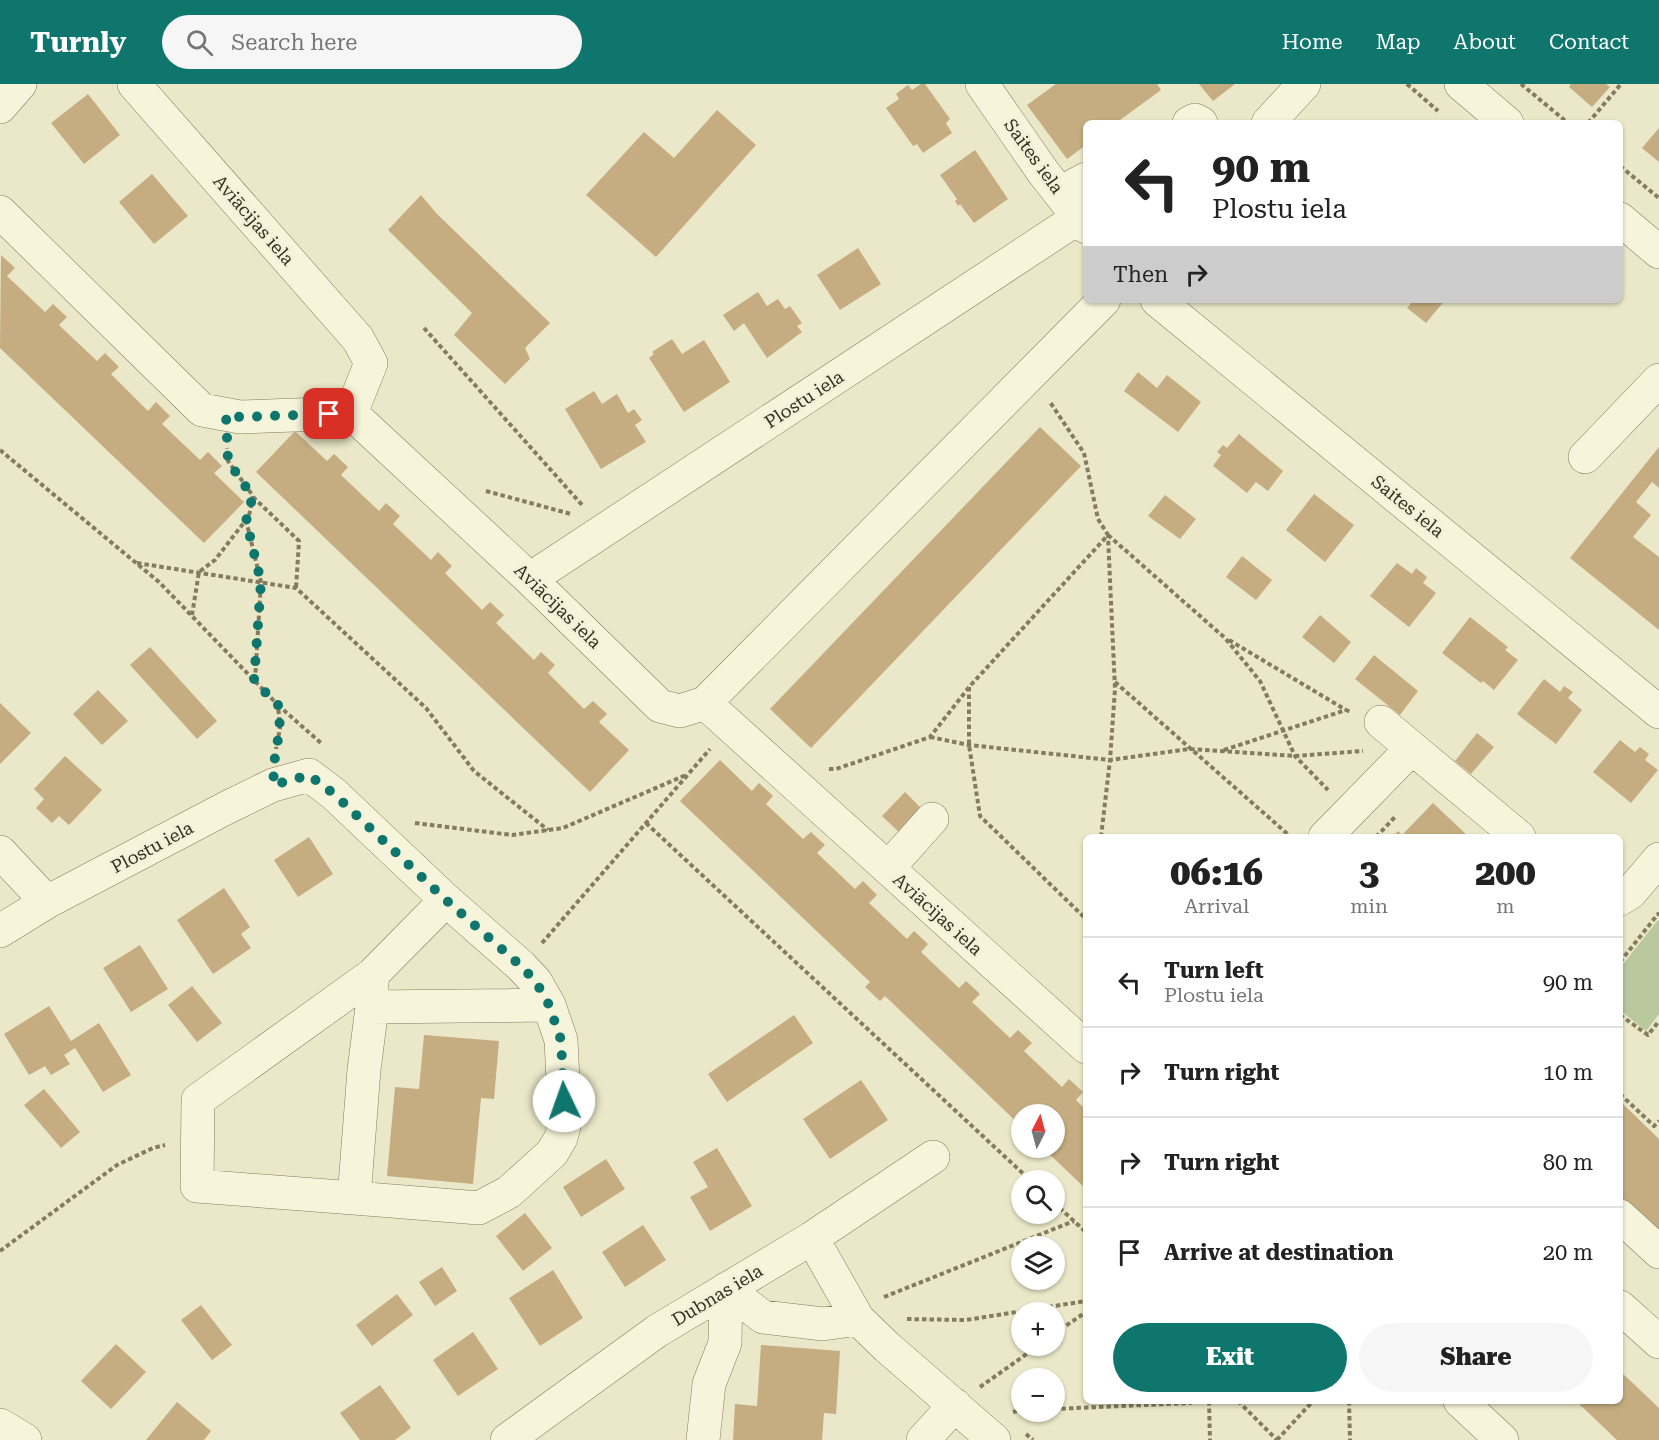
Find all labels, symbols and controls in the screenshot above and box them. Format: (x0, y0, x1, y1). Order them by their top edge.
search box (162, 15, 582, 69)
text: Turnly (30, 26, 126, 59)
icon: search (183, 26, 216, 59)
text: Search here (231, 30, 357, 55)
text: Home (1282, 30, 1343, 54)
text: Map (1376, 30, 1421, 54)
text: About (1454, 30, 1516, 54)
text: Contact (1549, 30, 1629, 54)
street label: Saites iela (1000, 115, 1068, 198)
text: 90 m (1212, 143, 1310, 192)
icon: left (1113, 144, 1191, 222)
street label: Aviācijas iela (209, 171, 299, 270)
text: Plostu iela (1212, 193, 1347, 225)
icon: right (1180, 258, 1213, 291)
text: Then (1113, 262, 1168, 287)
street label: Plostu iela (761, 366, 848, 432)
pin (303, 388, 354, 439)
icon: arrive (312, 397, 345, 430)
street label: Saites iela (1368, 470, 1449, 542)
street label: Aviācijas iela (510, 559, 606, 653)
street label: Plostu iela (107, 817, 197, 877)
text: 06:16 (1170, 852, 1263, 894)
text: 3 (1359, 852, 1379, 894)
text: 200 (1475, 852, 1536, 894)
street label: Aviācijas iela (889, 869, 987, 960)
text: Arrival (1184, 894, 1249, 918)
text: min (1350, 894, 1388, 918)
text: m (1496, 894, 1515, 918)
text: Turn left (1164, 958, 1264, 983)
icon: left (1113, 966, 1146, 999)
text: 90 m (1543, 970, 1593, 995)
text: Plostu iela (1164, 983, 1264, 1007)
icon: right (1113, 1056, 1146, 1089)
text: Turn right (1164, 1060, 1279, 1085)
text: 10 m (1543, 1060, 1593, 1085)
position arrow (532, 1069, 596, 1133)
north arrow (1011, 1104, 1065, 1158)
map controls (1011, 1104, 1065, 1422)
icon: right (1113, 1146, 1146, 1179)
text: Turn right (1164, 1150, 1279, 1175)
text: 80 m (1543, 1150, 1593, 1175)
button: search (1011, 1170, 1065, 1224)
button: layers (1011, 1236, 1065, 1290)
icon: arrive (1113, 1236, 1146, 1269)
text: Arrive at destination (1164, 1240, 1393, 1265)
text: 20 m (1543, 1240, 1593, 1265)
street label: Dubnas iela (668, 1260, 766, 1330)
button: + (1011, 1302, 1065, 1356)
button: Exit (1113, 1323, 1347, 1392)
button: Share (1359, 1323, 1593, 1392)
button: − (1011, 1368, 1065, 1422)

